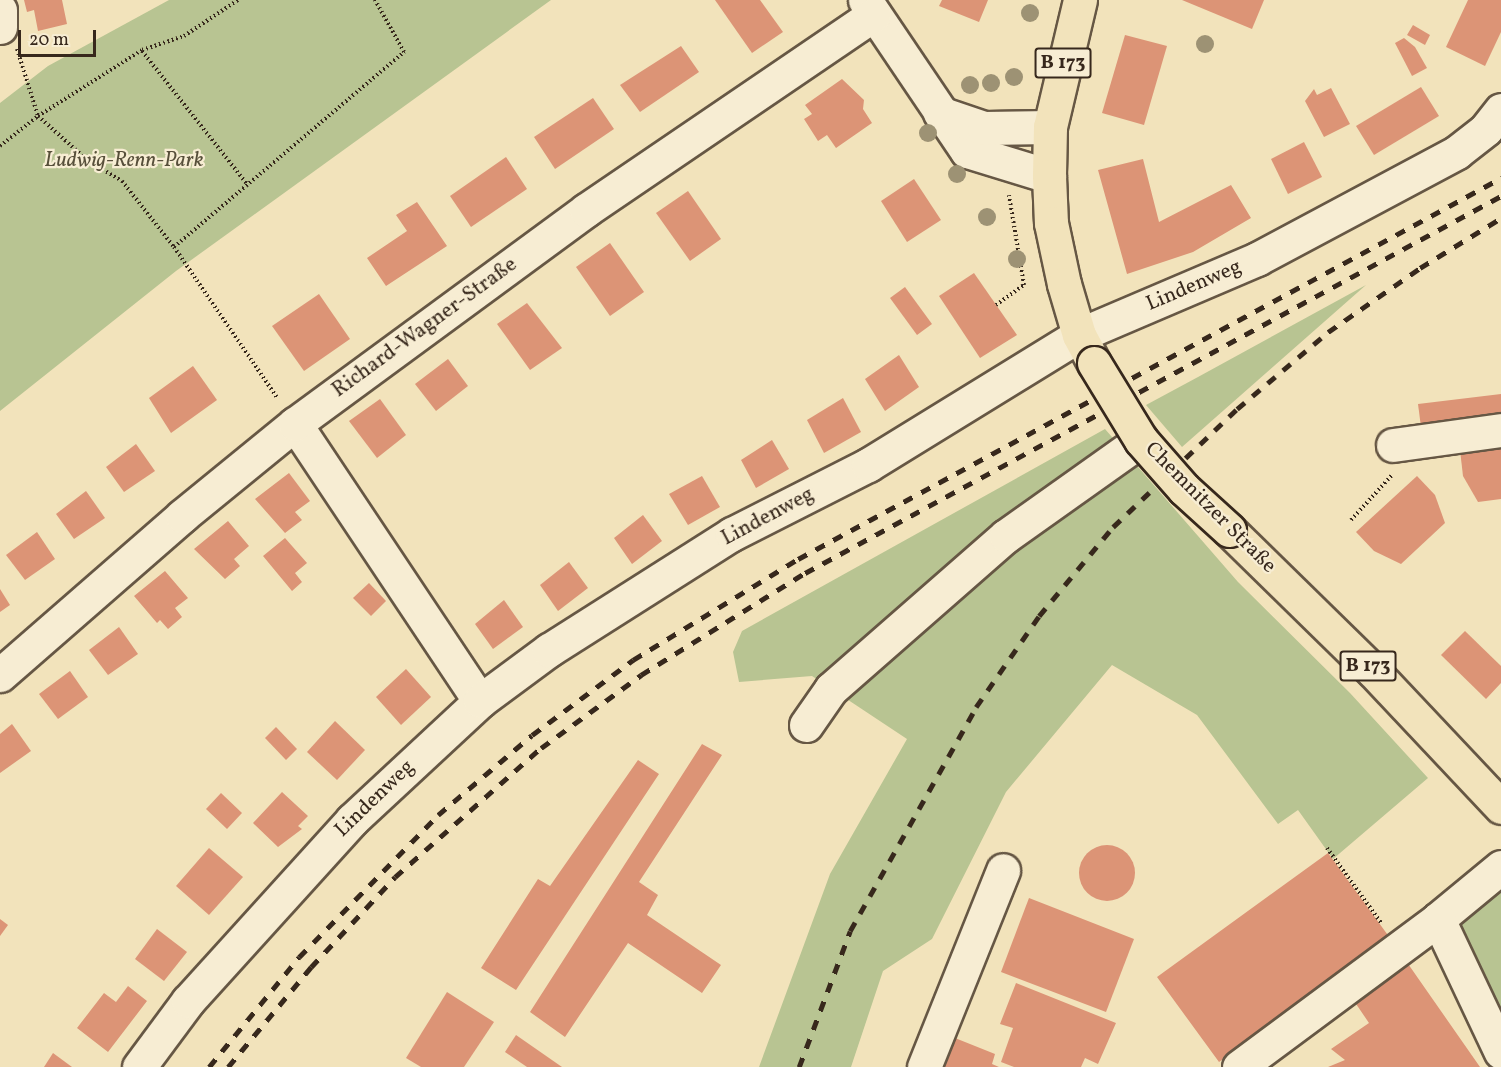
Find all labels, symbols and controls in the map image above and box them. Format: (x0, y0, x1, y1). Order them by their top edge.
scale bar (21, 18, 99, 56)
text: 20 m (29, 28, 69, 53)
road number: B 173 (1034, 46, 1092, 80)
park label: Ludwig-Renn-Park (45, 148, 203, 174)
street label: Richard-Wagner-Straße (328, 253, 522, 403)
street label: Lindenweg (1143, 255, 1245, 317)
street label: Chemnitzer Straße (1139, 437, 1281, 579)
street label: Lindenweg (718, 482, 818, 552)
road number: B 173 (1340, 649, 1396, 683)
street label: Lindenweg (330, 755, 420, 843)

